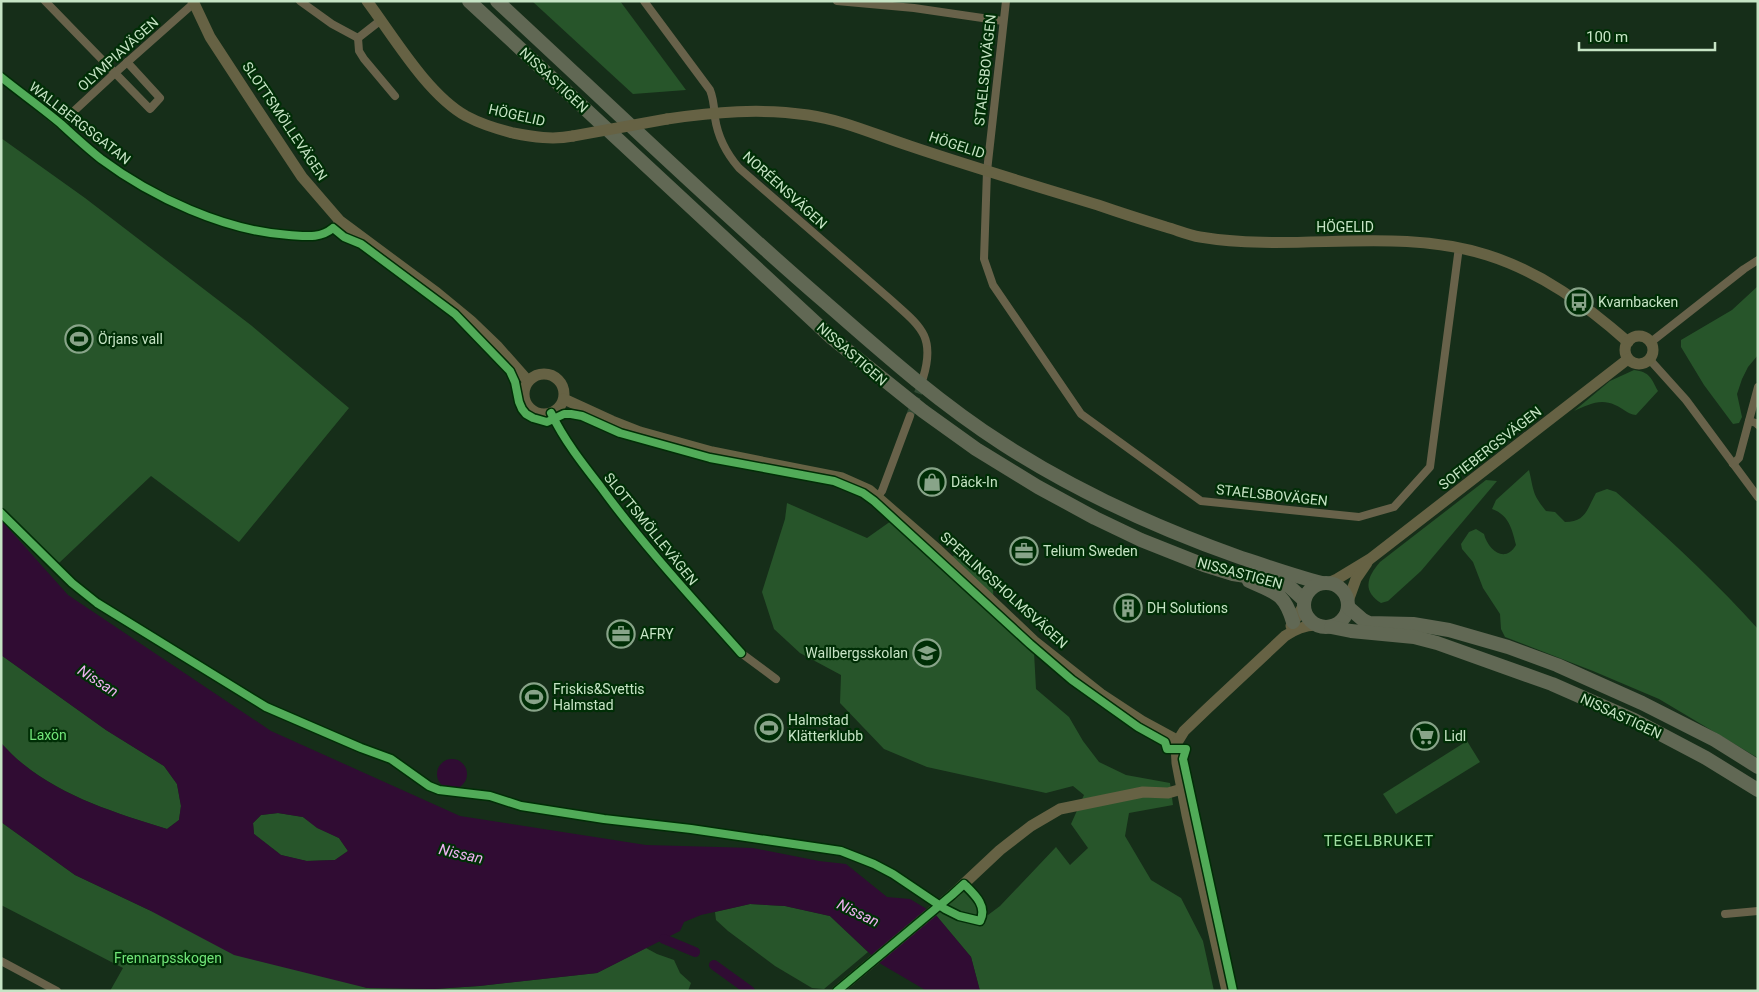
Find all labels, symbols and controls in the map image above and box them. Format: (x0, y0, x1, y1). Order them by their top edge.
street label: STAELSBOVÄGEN (971, 13, 999, 127)
street label: OLYMPIAVÄGEN (75, 14, 161, 94)
scale bar (1579, 20, 1715, 52)
text: 100 m (1586, 28, 1628, 46)
street label: NISSASTIGEN (517, 44, 591, 116)
street label: SLOTTSMÖLLEVÄGEN (239, 59, 331, 183)
street label: WALLBERGSGATAN (26, 78, 134, 168)
street label: HÖGELID (487, 101, 547, 129)
street label: HÖGELID (927, 128, 987, 162)
street label: NORÉENSVÄGEN (740, 147, 831, 232)
street label: HÖGELID (1316, 219, 1374, 235)
bus stop icon: Kvarnbacken (1564, 287, 1594, 317)
place label: Kvarnbacken (1598, 294, 1678, 310)
street label: NISSASTIGEN (814, 319, 890, 389)
sports icon: Örjans vall (64, 324, 94, 354)
place label: Örjans vall (98, 331, 163, 347)
street label: SOFIEBERGSVÄGEN (1436, 403, 1544, 493)
shop icon: Däck-In (917, 467, 947, 497)
street label: SLOTTSMÖLLEVÄGEN (601, 470, 701, 588)
place label: Däck-In (951, 474, 998, 490)
street label: STAELSBOVÄGEN (1215, 481, 1329, 509)
street label: SPERLINGSHOLMSVÄGEN (937, 529, 1071, 651)
office icon: Telium Sweden (1009, 536, 1039, 566)
place label: Telium Sweden (1043, 543, 1138, 559)
street label: NISSASTIGEN (1196, 554, 1284, 592)
building icon: DH Solutions (1113, 593, 1143, 623)
place label: DH Solutions (1147, 600, 1228, 616)
office icon: AFRY (606, 619, 636, 649)
place label: AFRY (640, 626, 674, 642)
school or university icon: Wallbergsskolan (912, 638, 942, 668)
place label: Wallbergsskolan (805, 645, 908, 661)
water label: Nissan (74, 661, 122, 701)
place label: Friskis&Svettis Halmstad (553, 681, 645, 713)
sports icon: Friskis&Svettis Halmstad (519, 682, 549, 712)
street label: NISSASTIGEN (1578, 690, 1664, 742)
place label: Halmstad Klätterklubb (788, 712, 863, 744)
sports icon: Halmstad Klätterklubb (754, 713, 784, 743)
supermarket icon: Lidl (1410, 721, 1440, 751)
park label: Laxön (29, 727, 67, 743)
place label: Lidl (1444, 728, 1466, 744)
district label: TEGELBRUKET (1324, 832, 1434, 850)
water label: Nissan (437, 840, 485, 868)
water label: Nissan (834, 895, 882, 931)
park label: Frennarpsskogen (114, 950, 222, 966)

